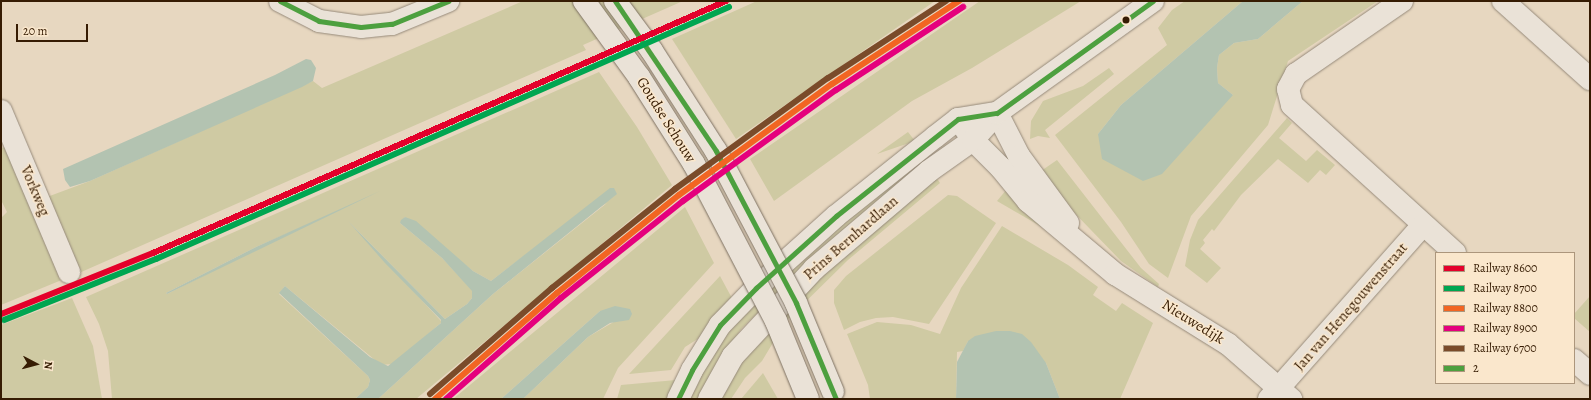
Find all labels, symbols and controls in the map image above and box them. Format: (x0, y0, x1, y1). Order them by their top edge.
unlabelled marker (1121, 15, 1131, 25)
scale bar (18, 16, 90, 42)
text: 20 m (23, 23, 47, 39)
street label: Goudse Schouw (633, 74, 699, 166)
street label: Vorkweg (16, 163, 54, 219)
street label: Prins Bernhardlaan (800, 192, 902, 284)
street label: Jan van Henegouwenstraat (1291, 239, 1411, 375)
legend (1435, 252, 1575, 384)
text: Railway 8600 (1473, 260, 1538, 276)
text: Railway 8700 (1473, 280, 1537, 296)
street label: Nieuwedijk (1158, 296, 1228, 348)
text: Railway 8800 (1473, 300, 1538, 316)
text: Railway 8900 (1473, 320, 1537, 336)
text: Railway 6700 (1473, 340, 1537, 356)
north arrow (16, 344, 56, 384)
text: 2 (1473, 360, 1479, 376)
text: N (41, 361, 56, 370)

